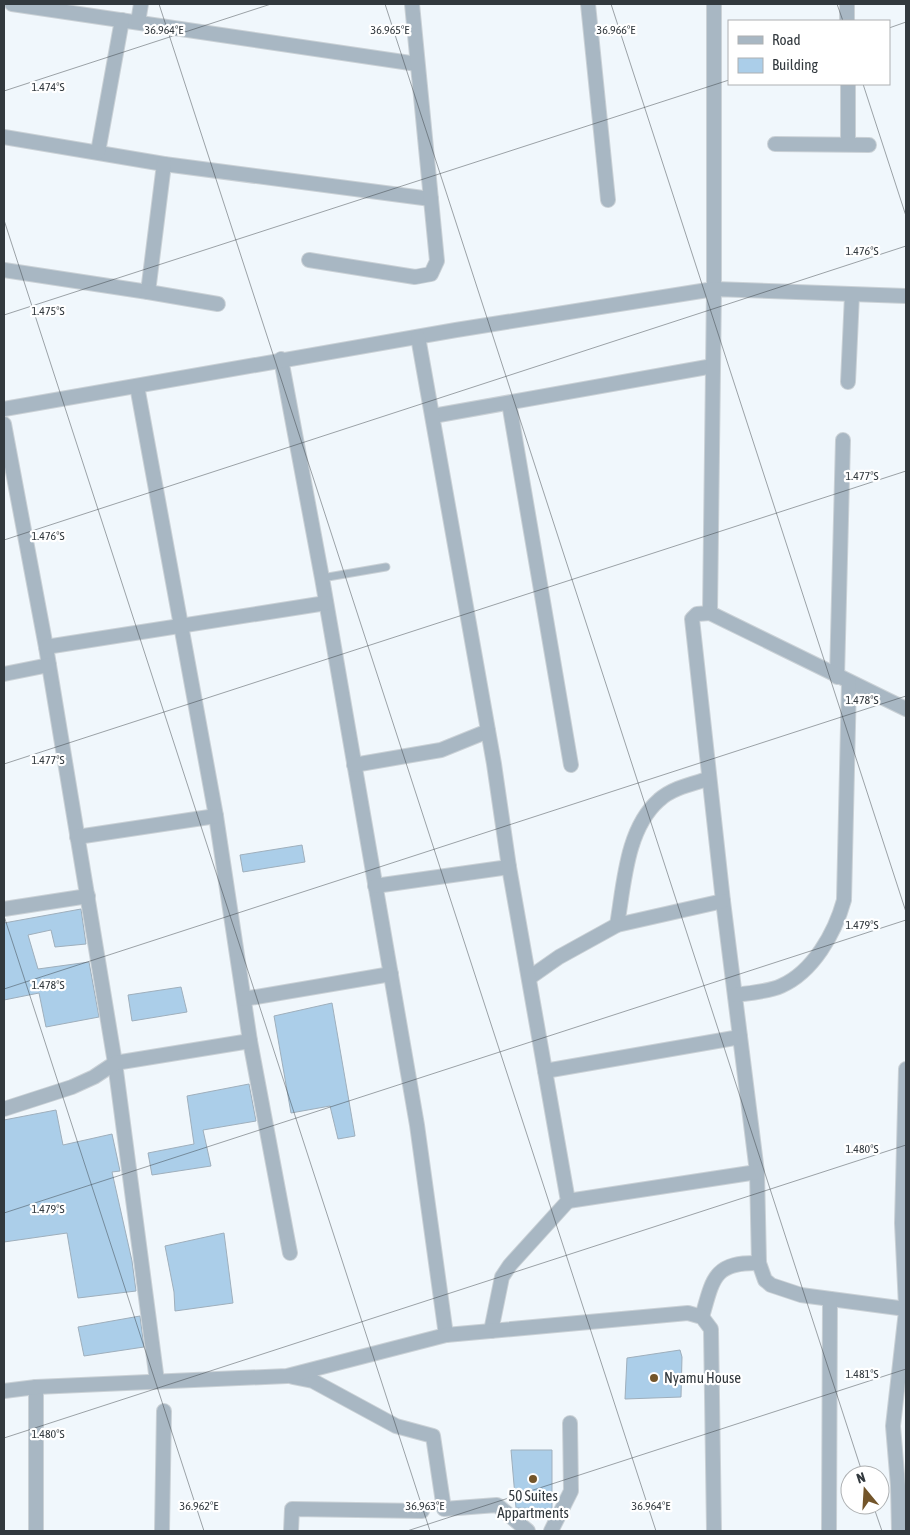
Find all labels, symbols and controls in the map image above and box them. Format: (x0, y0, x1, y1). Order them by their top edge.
legend (728, 20, 890, 85)
text: 36.964°E (145, 23, 183, 37)
text: 36.965°E (371, 23, 409, 37)
text: 36.966°E (597, 23, 635, 37)
text: Road (772, 31, 801, 48)
text: Building (772, 56, 818, 73)
text: 1.474°S (31, 80, 65, 94)
text: 1.476°S (845, 244, 879, 258)
text: 1.475°S (31, 304, 65, 318)
text: 1.477°S (845, 469, 879, 483)
text: 1.476°S (31, 529, 65, 543)
text: 1.478°S (845, 693, 879, 707)
text: 1.477°S (31, 753, 65, 767)
text: 1.479°S (845, 918, 879, 932)
text: 1.478°S (31, 978, 65, 992)
text: 1.480°S (845, 1142, 879, 1156)
text: 1.479°S (31, 1202, 65, 1216)
text: 1.481°S (845, 1367, 879, 1381)
place label: Nyamu House (664, 1369, 741, 1386)
marker: Nyamu House (648, 1372, 660, 1384)
text: 1.480°S (31, 1427, 65, 1441)
north arrow (840, 1465, 890, 1515)
text: N (855, 1469, 867, 1487)
marker: 50 Suites Appartments (527, 1473, 539, 1485)
place label: 50 Suites Appartments (497, 1487, 569, 1521)
text: 36.962°E (180, 1499, 218, 1513)
text: 36.963°E (406, 1499, 444, 1513)
text: 36.964°E (632, 1499, 670, 1513)

